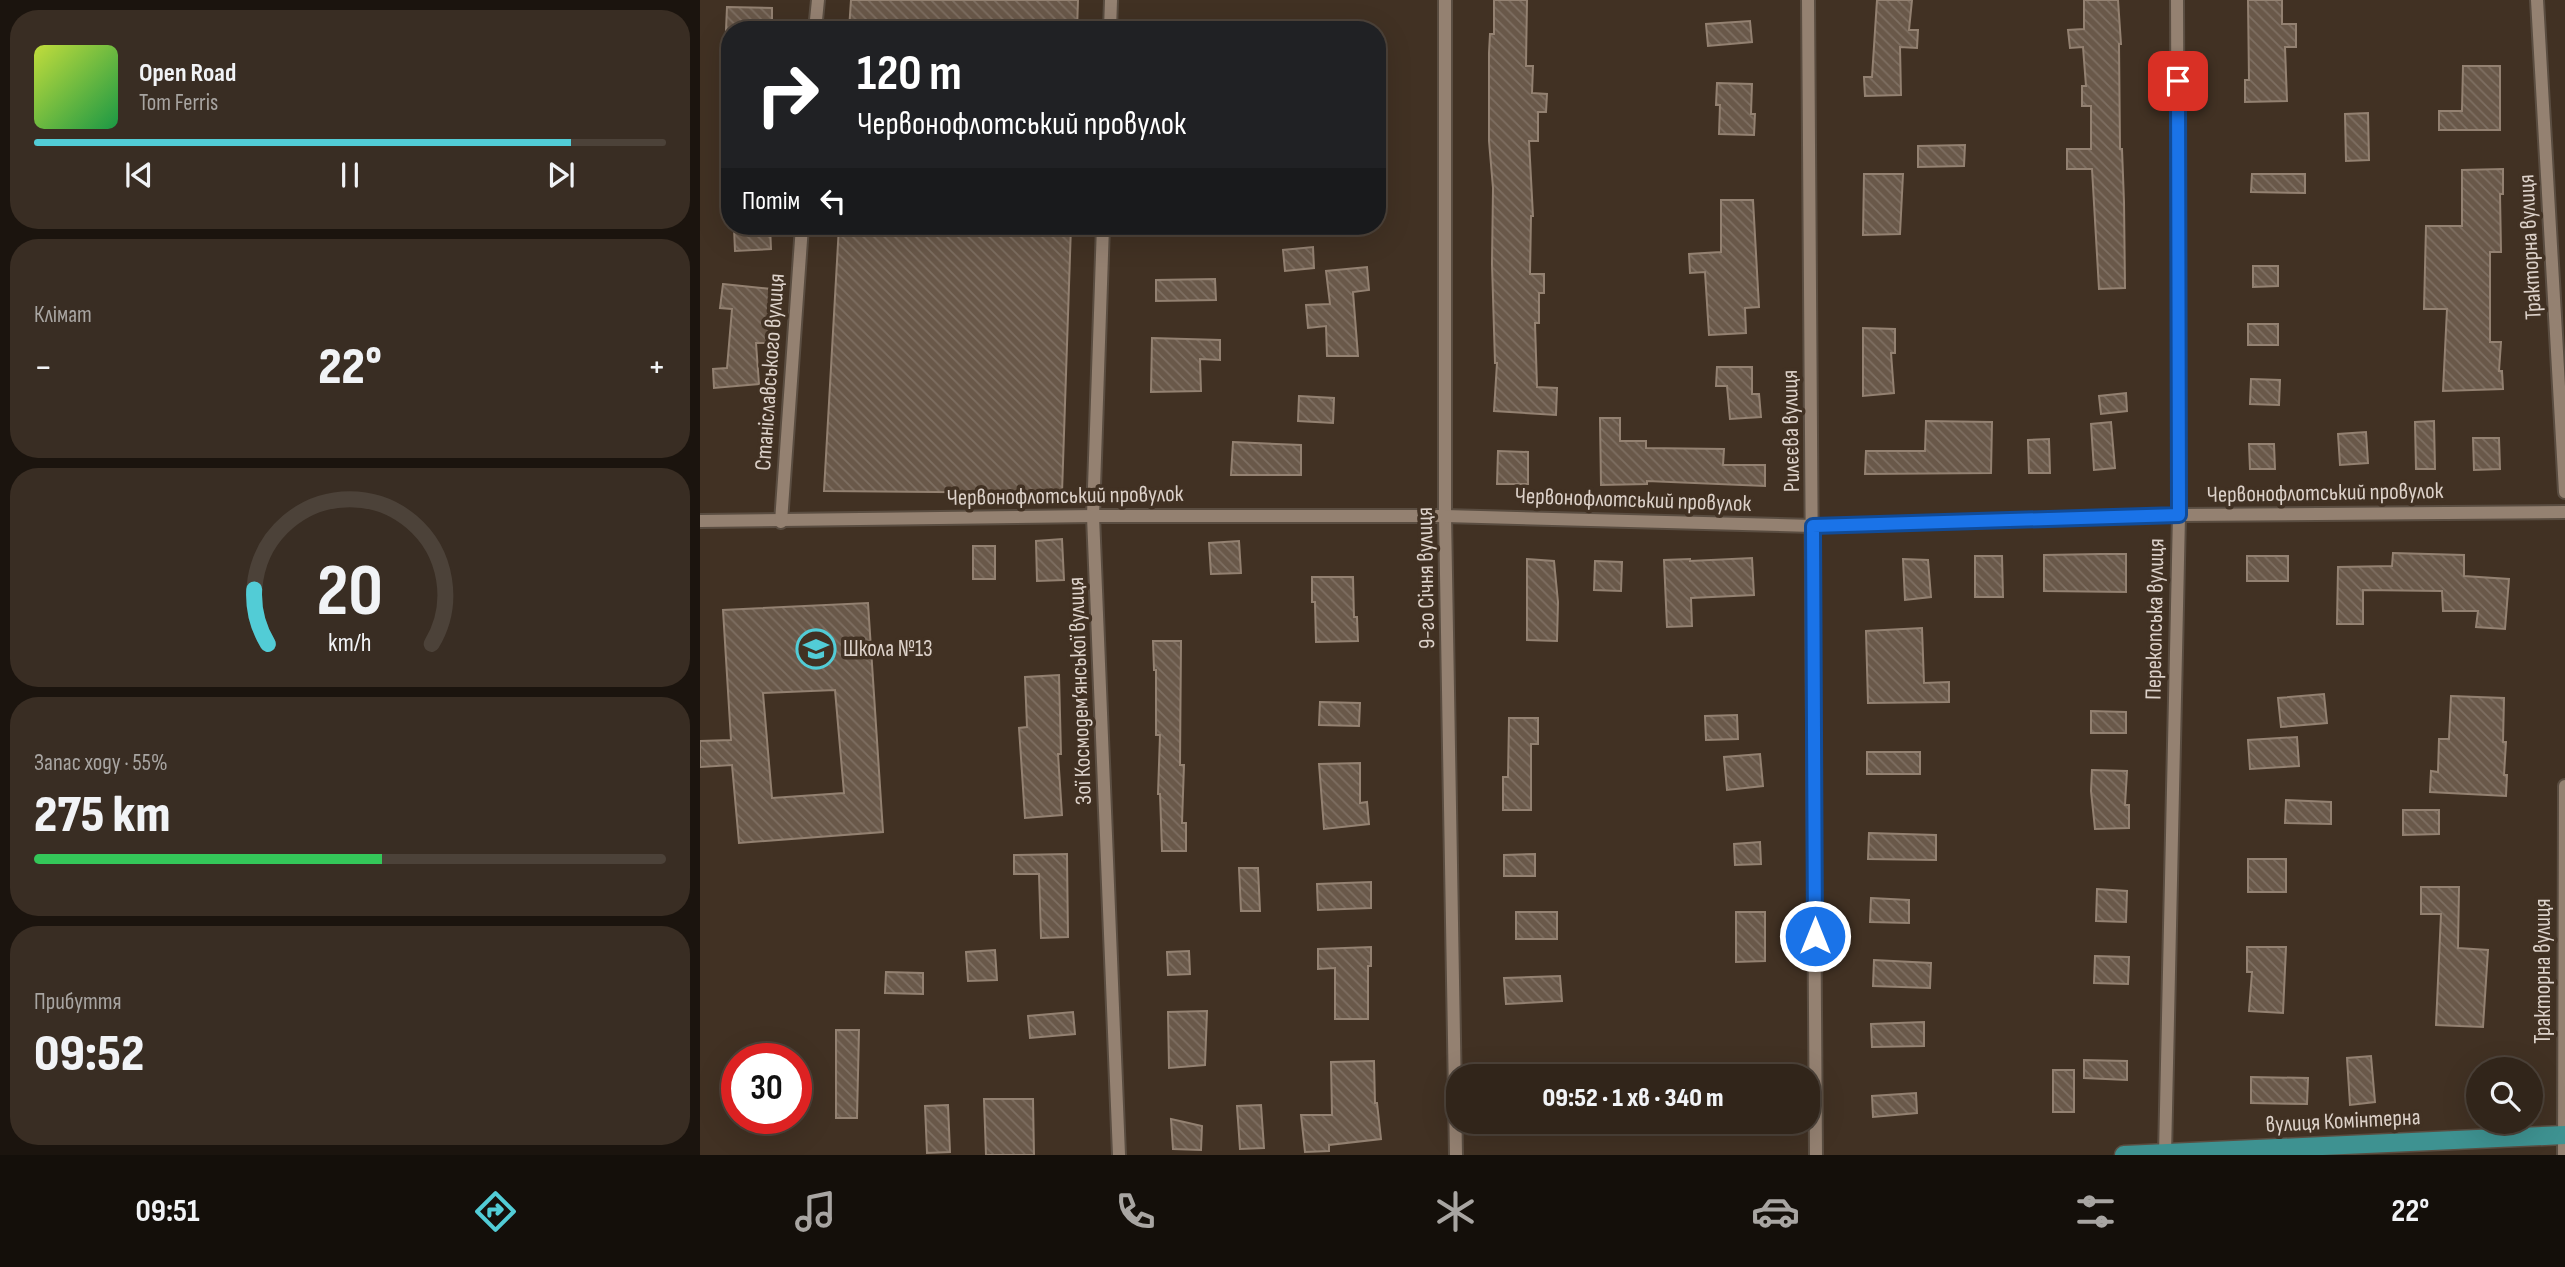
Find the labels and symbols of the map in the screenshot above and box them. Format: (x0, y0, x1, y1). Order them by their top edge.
pin (2148, 51, 2208, 111)
street label: Тракторна вулиця (2512, 174, 2548, 320)
street label: Станіславського вулиця (749, 273, 791, 471)
street label: Рилєєва вулиця (1776, 370, 1806, 492)
street label: Червонофлотський провулок (2207, 477, 2444, 509)
street label: Червонофлотський провулок (947, 480, 1184, 512)
street label: Червонофлотський провулок (1514, 482, 1752, 518)
street label: 9-го Січня вулиця (1411, 507, 1441, 649)
street label: Перекопська вулиця (2140, 538, 2170, 700)
street label: Зої Космодем’янської вулиця (1062, 577, 1098, 805)
school or university icon: Школа №13 (795, 628, 837, 670)
place label: Школа №13 (843, 635, 933, 663)
street label: Тракторна вулиця (2529, 898, 2557, 1044)
position arrow (1778, 899, 1852, 973)
speed limit sign: 30 (721, 1043, 812, 1134)
street label: вулиця Комінтерна (2265, 1103, 2421, 1139)

